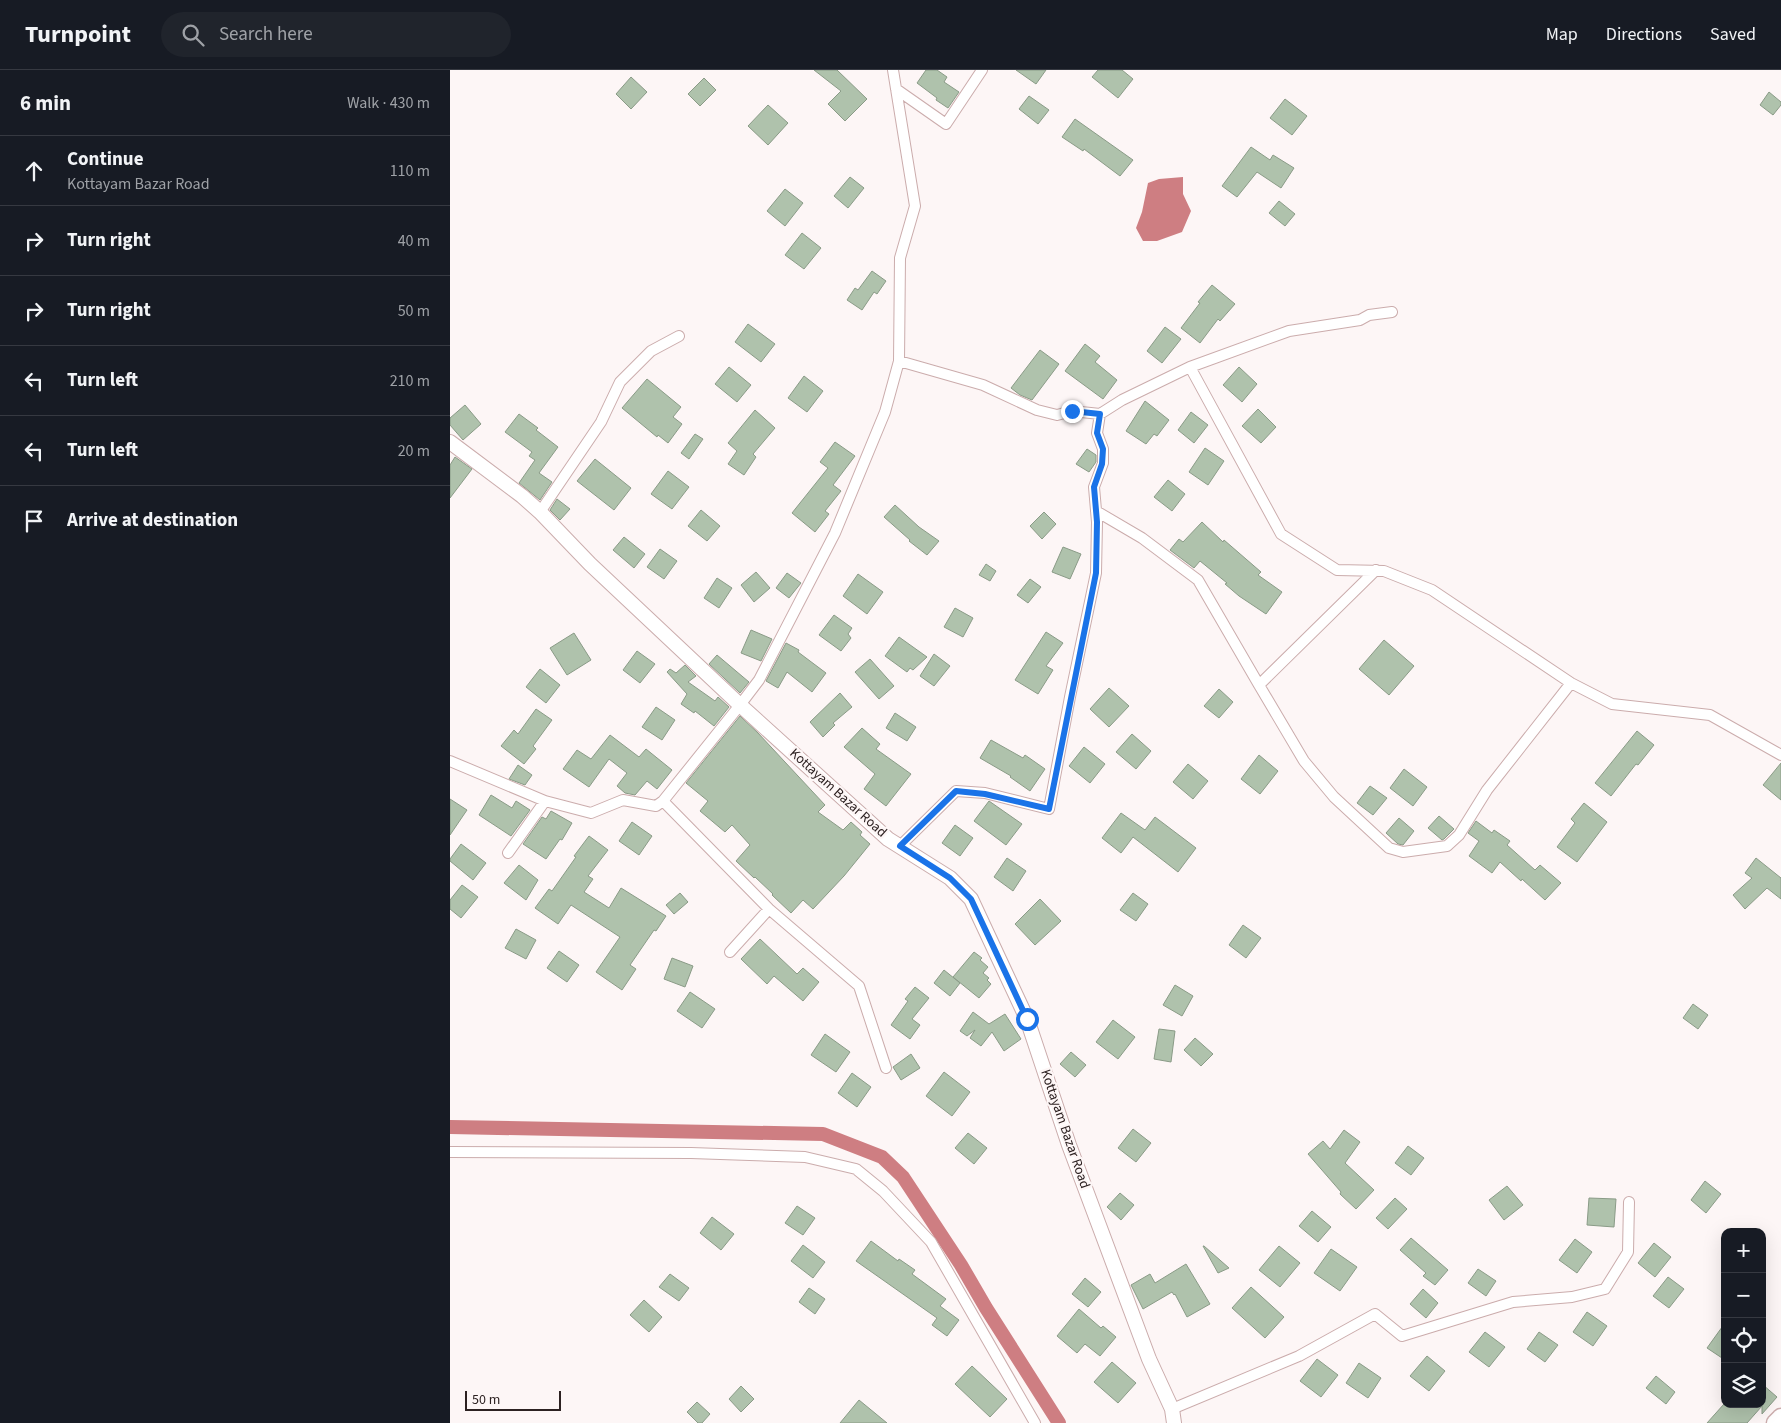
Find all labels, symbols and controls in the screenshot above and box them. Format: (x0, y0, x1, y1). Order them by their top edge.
search box (161, 12, 511, 57)
text: Turnpoint (25, 17, 131, 52)
icon: search (179, 21, 207, 49)
text: Search here (219, 21, 313, 48)
text: Map (1546, 22, 1578, 47)
text: Directions (1606, 22, 1682, 47)
text: Saved (1710, 22, 1756, 47)
text: 6 min (20, 88, 71, 118)
text: Walk · 430 m (347, 92, 430, 114)
text: Continue (67, 146, 144, 173)
icon: ahead (20, 157, 48, 185)
text: 110 m (390, 160, 430, 182)
text: Kottayam Bazar Road (67, 173, 210, 195)
icon: right (20, 227, 48, 255)
text: Turn right (67, 227, 151, 254)
text: 40 m (398, 230, 430, 252)
icon: right (20, 297, 48, 325)
text: Turn right (67, 297, 151, 324)
text: 50 m (398, 300, 430, 322)
icon: left (20, 367, 48, 395)
text: Turn left (67, 367, 138, 394)
text: 210 m (390, 370, 430, 392)
route end (1061, 400, 1084, 423)
icon: left (20, 437, 48, 465)
text: Turn left (67, 437, 138, 464)
text: 20 m (398, 440, 430, 462)
icon: arrive (20, 507, 48, 535)
text: Arrive at destination (67, 507, 238, 534)
street label: Kottayam Bazar Road (785, 744, 891, 842)
route start (1016, 1008, 1039, 1031)
street label: Kottayam Bazar Road (1035, 1067, 1095, 1191)
map controls (1721, 1228, 1766, 1408)
button: + (1721, 1228, 1766, 1273)
button: − (1721, 1273, 1766, 1318)
button: locate (1721, 1318, 1766, 1363)
button: layers (1721, 1363, 1766, 1408)
scale bar (465, 1388, 561, 1411)
text: 50 m (472, 1390, 500, 1410)

